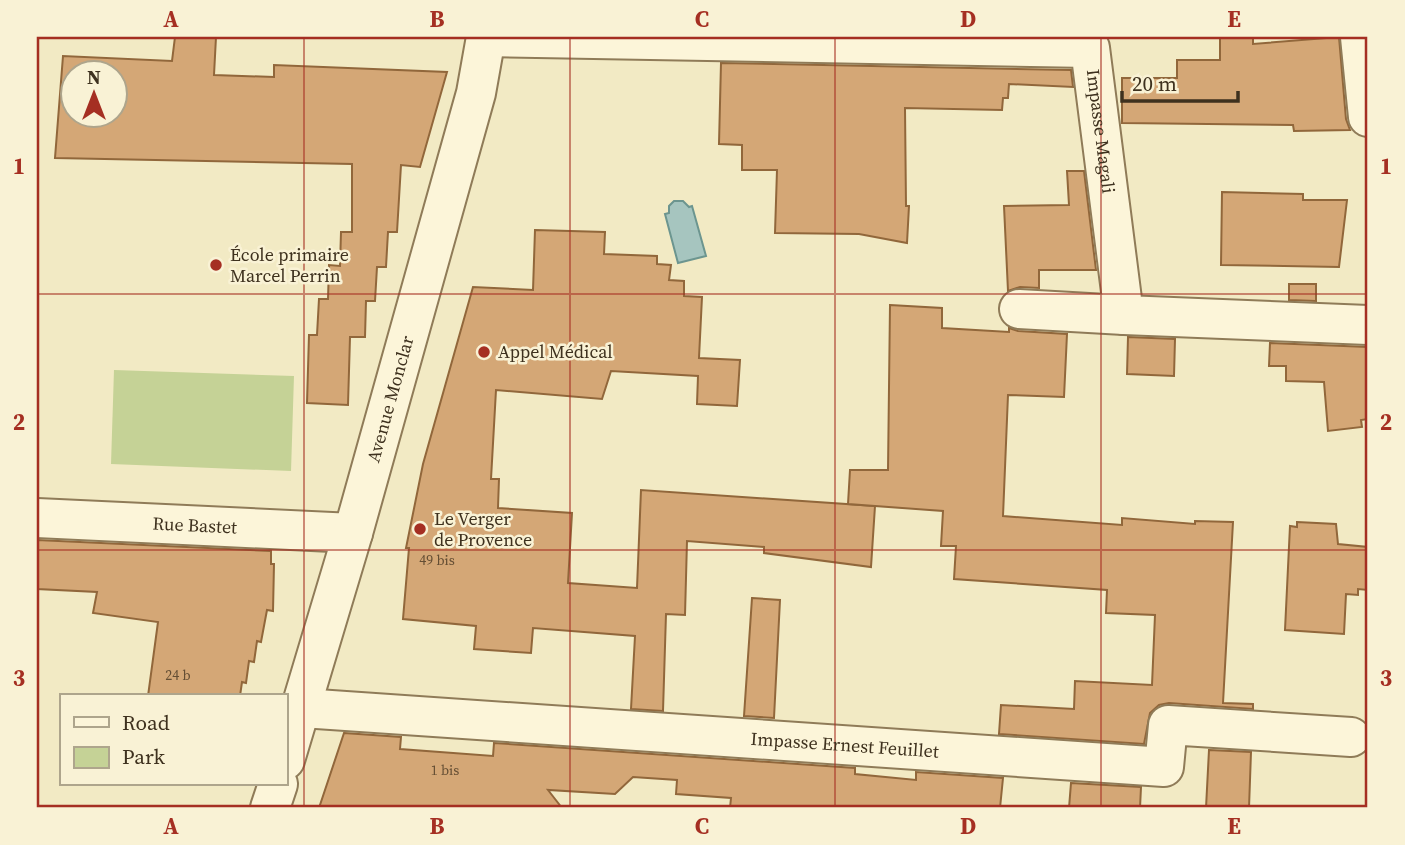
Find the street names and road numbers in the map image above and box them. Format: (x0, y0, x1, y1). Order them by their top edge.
street label: Impasse Magali (1081, 68, 1121, 195)
street label: Avenue Monclar (360, 332, 420, 465)
street label: Rue Bastet (152, 511, 238, 539)
street label: Impasse Ernest Feuillet (750, 726, 940, 764)

